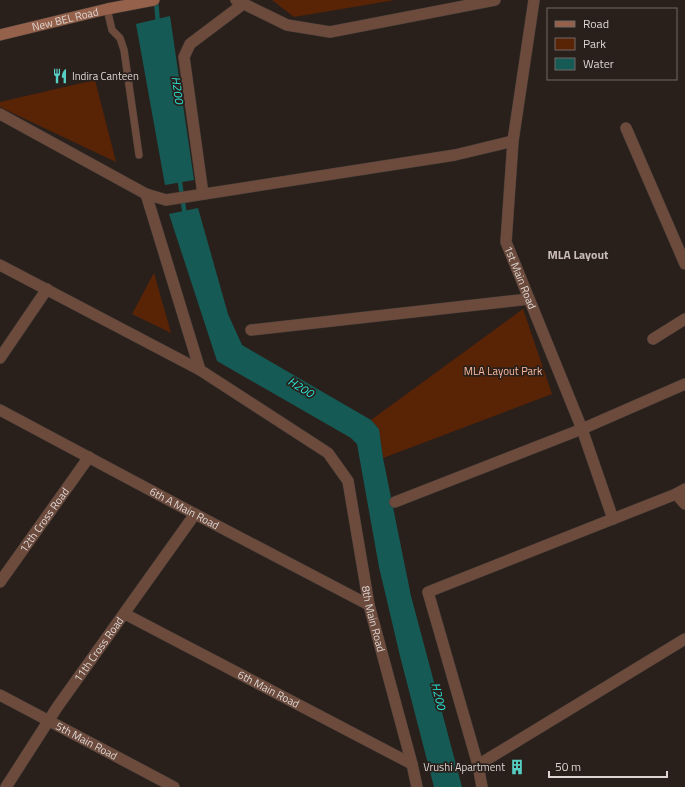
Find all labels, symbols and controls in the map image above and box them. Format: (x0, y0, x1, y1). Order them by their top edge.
street label: New BEL Road (30, 3, 100, 35)
legend (547, 8, 677, 80)
text: Road (583, 14, 609, 33)
text: Park (583, 34, 606, 53)
text: Water (583, 54, 614, 73)
restaurant icon: Indira Canteen (51, 67, 69, 85)
place label: Indira Canteen (72, 68, 139, 84)
water label: H200 (167, 75, 190, 106)
street label: 1st Main Road (500, 243, 540, 312)
district label: MLA Layout (548, 245, 609, 264)
park label: MLA Layout Park (464, 363, 543, 379)
water label: H200 (284, 372, 319, 403)
street label: 6th A Main Road (147, 483, 222, 533)
street label: 12th Cross Road (15, 484, 73, 556)
street label: 8th Main Road (358, 584, 389, 654)
street label: 11th Cross Road (70, 613, 127, 685)
street label: 6th Main Road (235, 666, 302, 712)
water label: H200 (426, 680, 452, 713)
street label: 5th Main Road (53, 718, 120, 764)
scale bar (549, 753, 667, 779)
text: 50 m (555, 757, 581, 776)
building icon: Vrushi Apartment (508, 758, 526, 776)
place label: Vrushi Apartment (423, 759, 505, 775)

